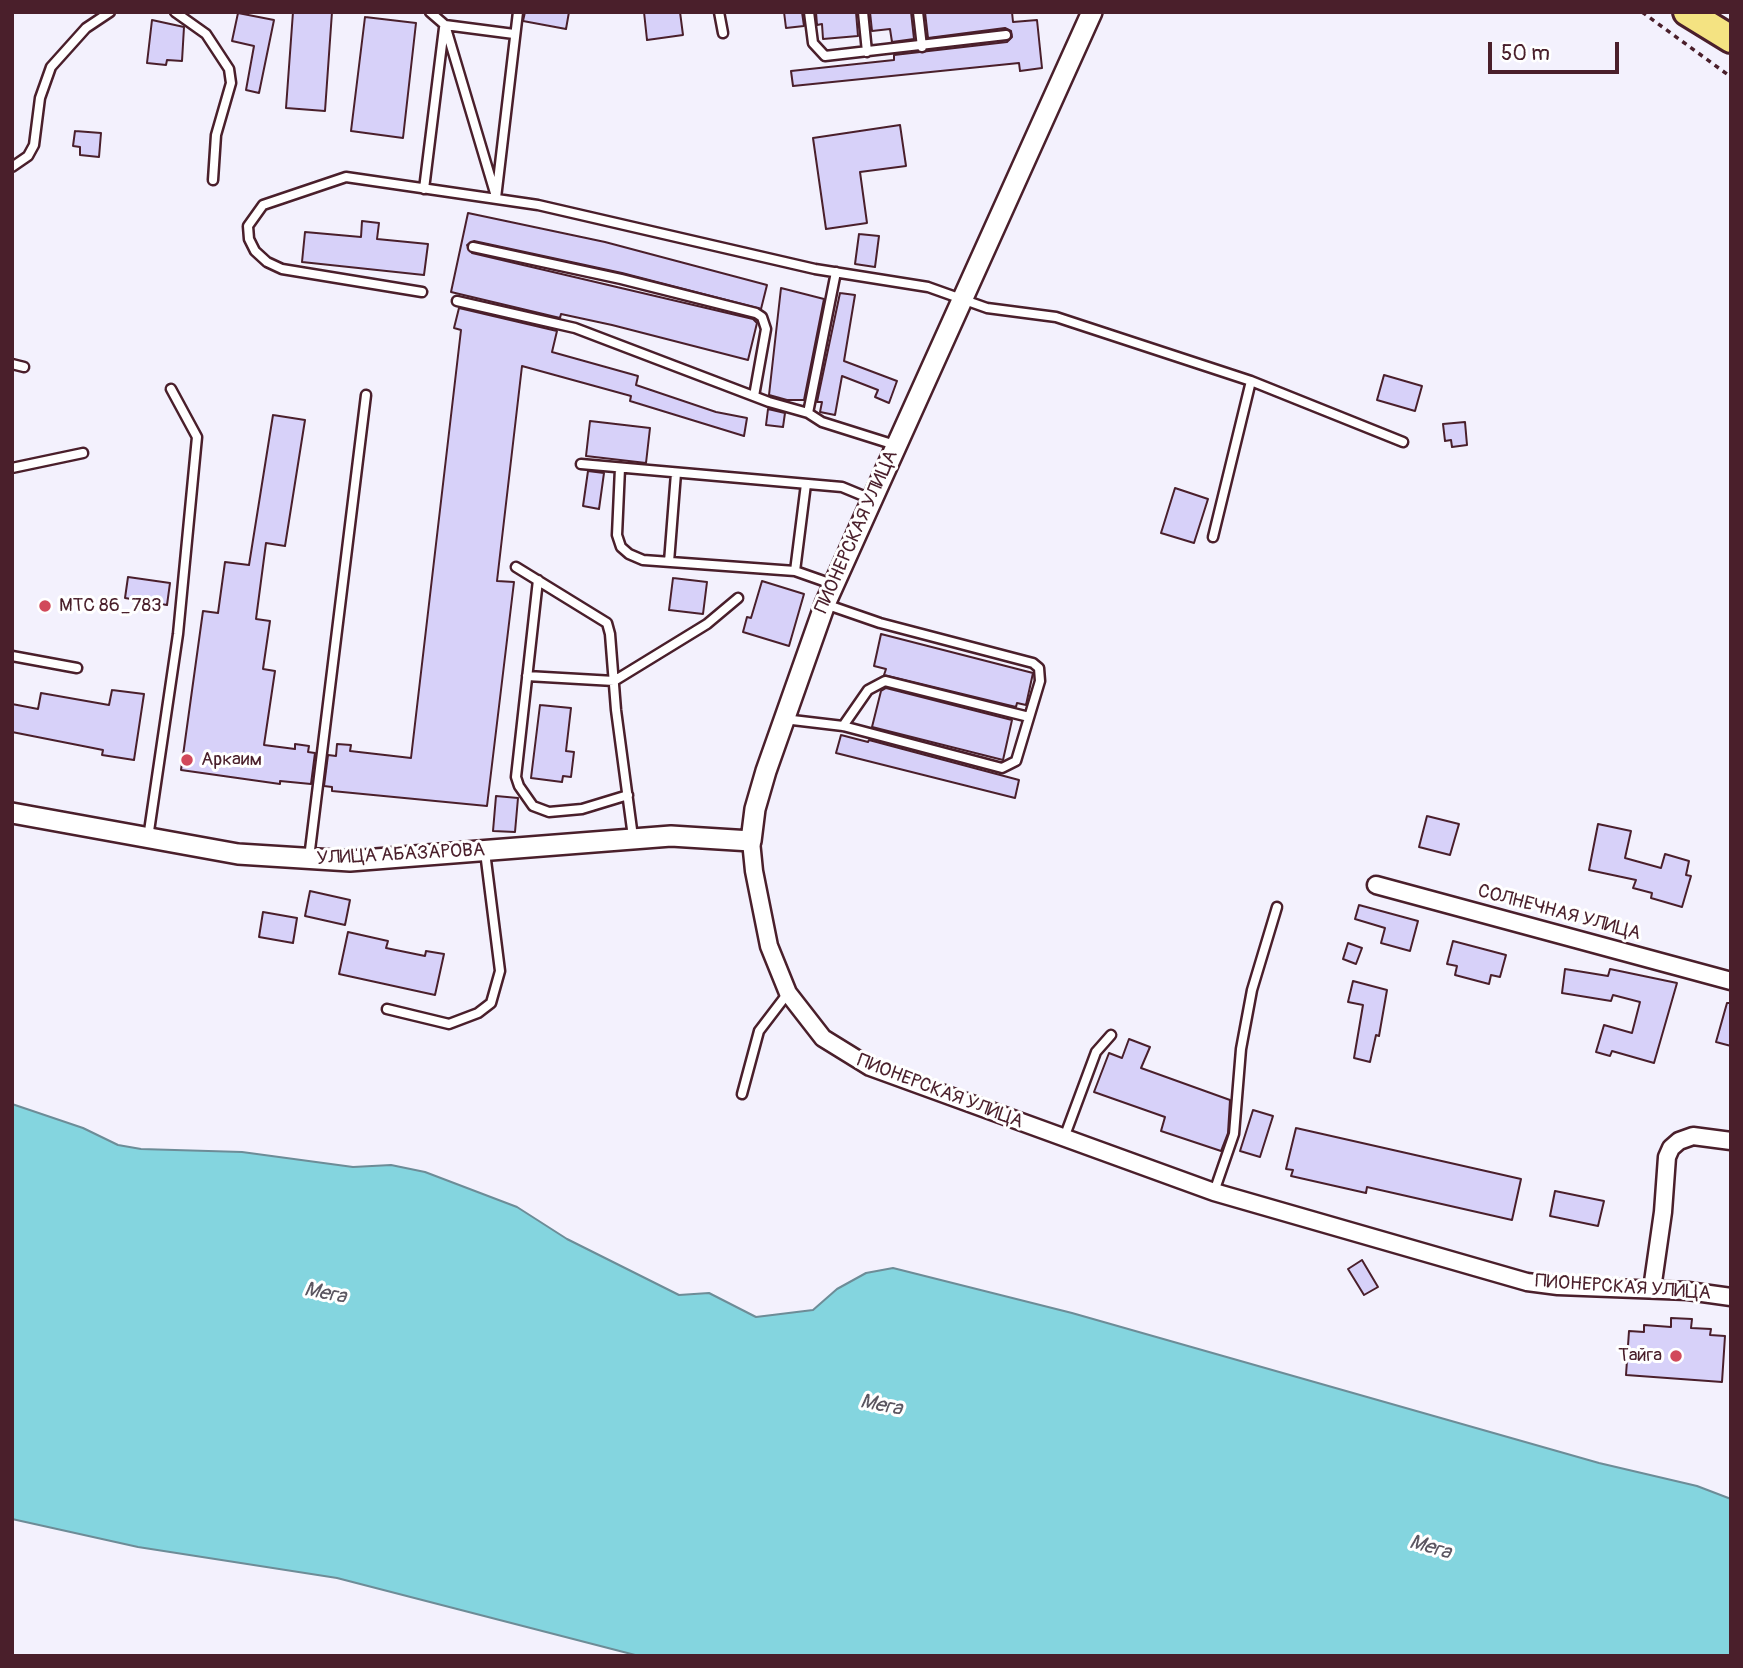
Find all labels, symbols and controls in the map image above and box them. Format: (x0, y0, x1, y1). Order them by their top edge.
scale bar (1491, 28, 1622, 72)
text: 50 m (1501, 40, 1550, 67)
street label: ПИОНЕРСКАЯ УЛИЦА (811, 447, 903, 617)
place label: МТС 86_783 (59, 595, 162, 617)
marker: МТС 86_783 (37, 598, 53, 614)
place label: Аркаим (201, 749, 262, 771)
marker: Аркаим (179, 752, 195, 768)
street label: УЛИЦА АБАЗАРОВА (316, 839, 486, 871)
street label: СОЛНЕЧНАЯ УЛИЦА (1475, 880, 1643, 946)
street label: ПИОНЕРСКАЯ УЛИЦА (854, 1050, 1026, 1134)
street label: ПИОНЕРСКАЯ УЛИЦА (1534, 1270, 1712, 1306)
water label: Мега (302, 1278, 348, 1310)
place label: Тайга (1618, 1345, 1662, 1367)
marker: Тайга (1668, 1348, 1684, 1364)
water label: Мега (858, 1390, 904, 1422)
water label: Мега (1406, 1530, 1454, 1566)

